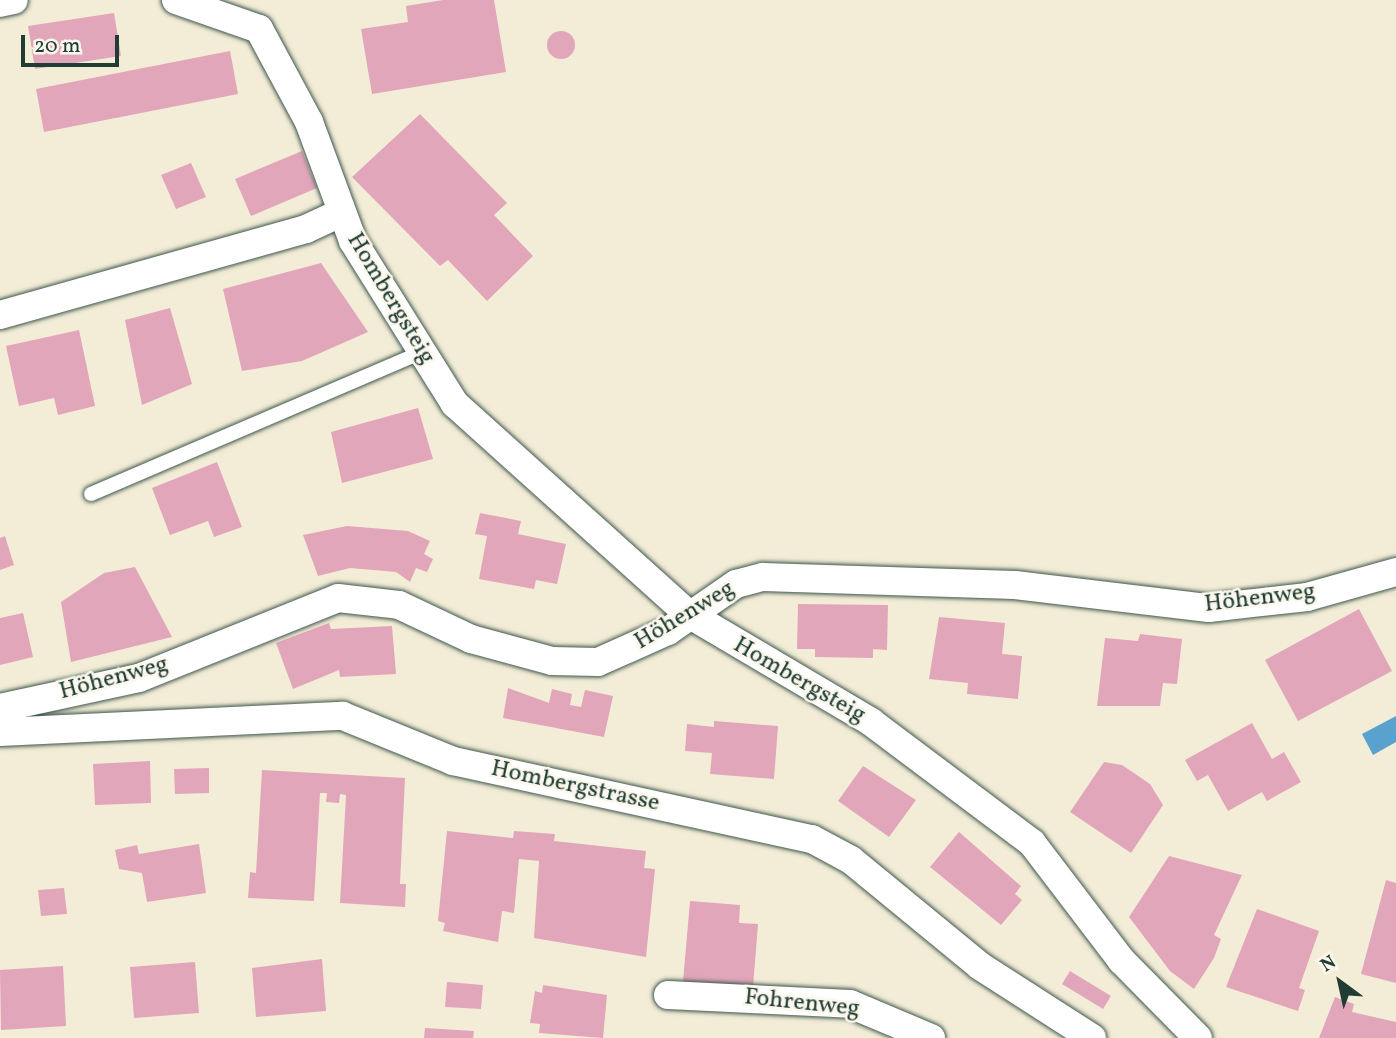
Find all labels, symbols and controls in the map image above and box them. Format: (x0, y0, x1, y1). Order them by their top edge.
scale bar (24, 21, 122, 65)
text: 20 m (34, 32, 80, 61)
street label: Hombergsteig (339, 228, 441, 370)
street label: Höhenweg (630, 575, 740, 657)
street label: Höhenweg (1203, 578, 1317, 620)
street label: Hombergsteig (728, 631, 870, 731)
street label: Höhenweg (56, 651, 172, 707)
street label: Hombergstrasse (488, 755, 662, 819)
north arrow (1305, 947, 1375, 1017)
text: N (1316, 950, 1341, 979)
street label: Fohrenweg (743, 984, 861, 1024)

